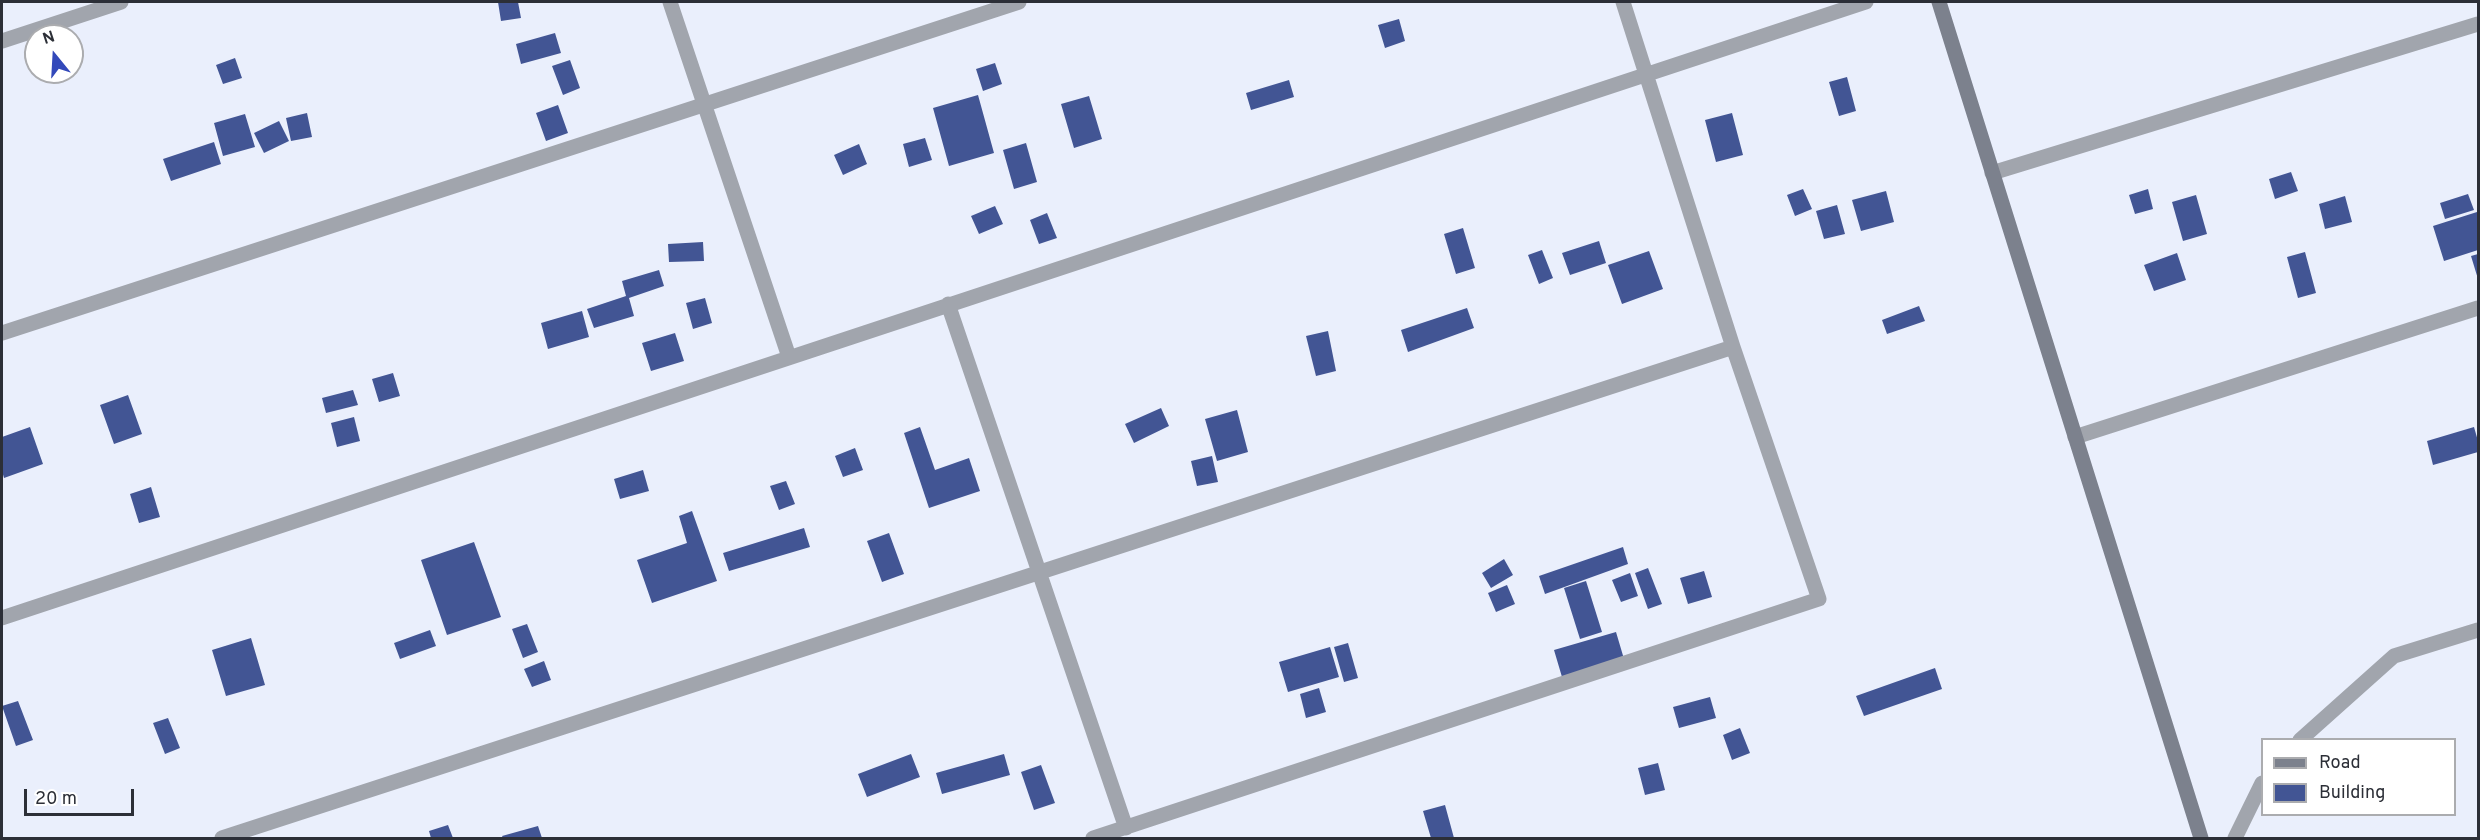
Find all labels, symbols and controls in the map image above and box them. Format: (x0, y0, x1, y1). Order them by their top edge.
north arrow (24, 24, 84, 84)
text: N (40, 27, 58, 50)
legend (2261, 738, 2456, 816)
text: Road (2319, 752, 2361, 775)
scale bar (27, 777, 136, 815)
text: Building (2319, 782, 2385, 805)
text: 20 m (35, 788, 77, 811)

